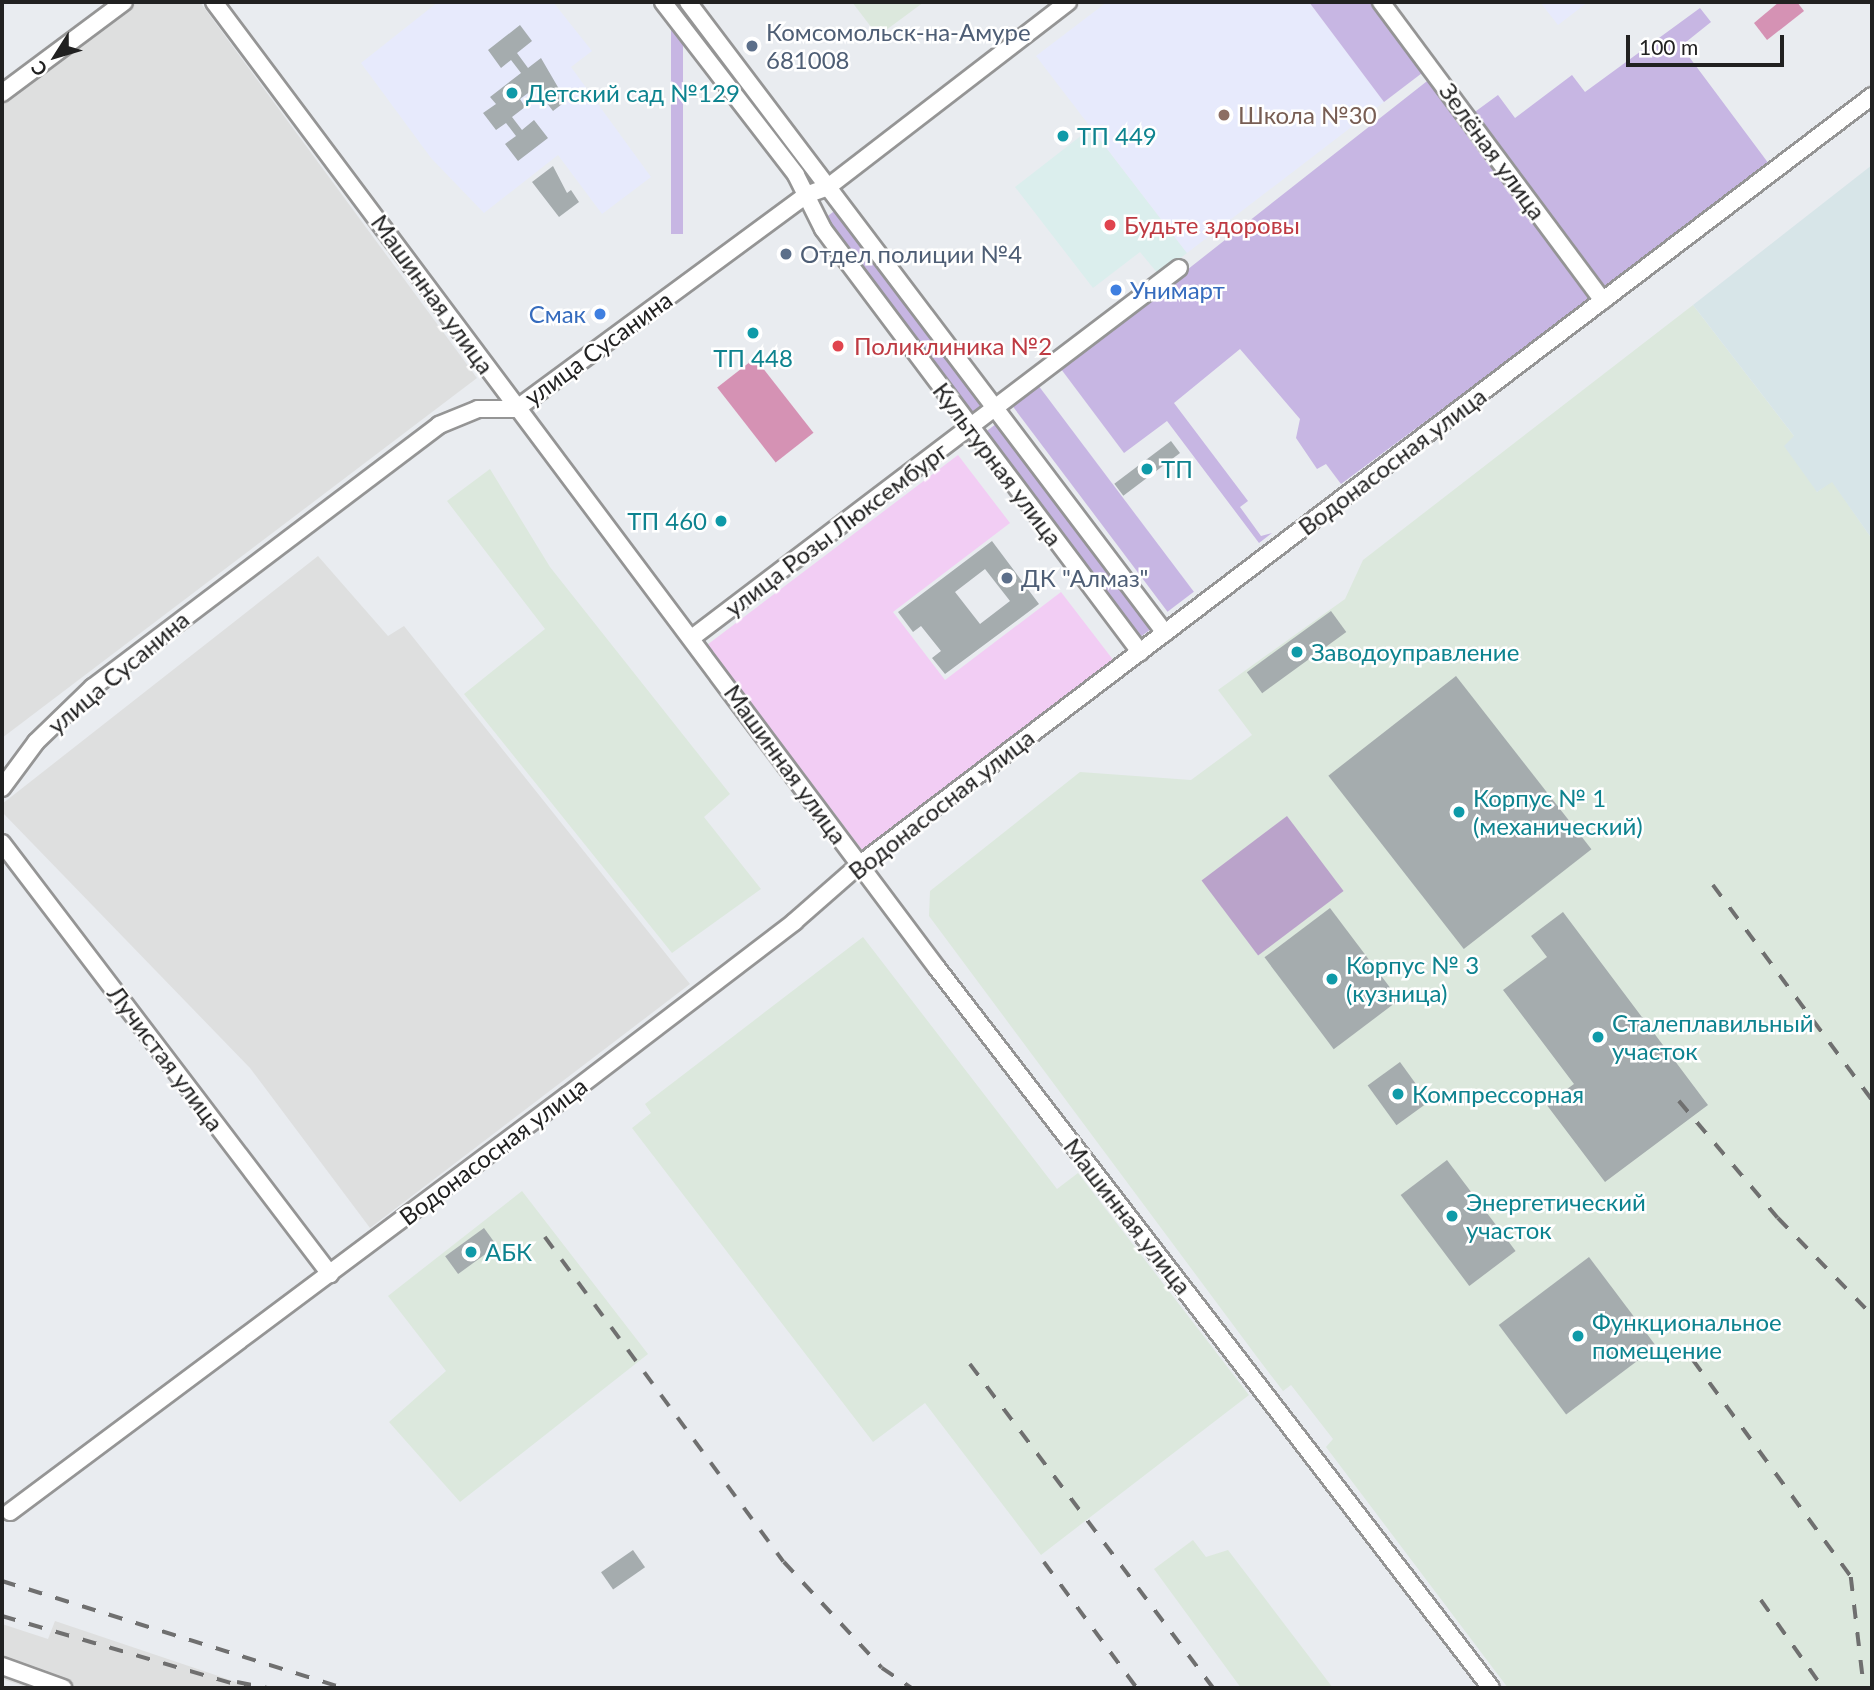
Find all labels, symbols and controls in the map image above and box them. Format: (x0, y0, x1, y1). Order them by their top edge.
place label: Комсомольск-на-Амуре 681008 (766, 18, 1031, 74)
north arrow (21, 21, 91, 91)
scale bar (1629, 21, 1786, 65)
text: 100 m (1639, 34, 1698, 59)
marker: Комсомольск-на-Амуре 681008 (744, 38, 760, 54)
text: С (26, 57, 52, 81)
street label: Зелёная улица (1434, 77, 1552, 225)
place label: Детский сад №129 (526, 79, 740, 107)
marker: Детский сад №129 (504, 85, 520, 101)
place label: Школа №30 (1238, 101, 1377, 129)
marker: Школа №30 (1216, 107, 1232, 123)
place label: ТП 449 (1077, 122, 1157, 150)
marker: ТП 449 (1055, 128, 1071, 144)
street label: Машинная улица (366, 209, 500, 379)
place label: Будьте здоровы (1124, 211, 1300, 239)
marker: Будьте здоровы (1102, 217, 1118, 233)
place label: Отдел полиции №4 (800, 240, 1022, 268)
marker: Отдел полиции №4 (778, 246, 794, 262)
place label: Унимарт (1130, 276, 1225, 304)
marker: Унимарт (1108, 282, 1124, 298)
street label: улица Сусанина (519, 285, 677, 411)
place label: Смак (529, 300, 586, 328)
marker: Смак (592, 306, 608, 322)
marker: ТП 448 (745, 325, 761, 341)
place label: Поликлиника №2 (854, 332, 1052, 360)
marker: Поликлиника №2 (828, 336, 848, 356)
place label: ТП 448 (713, 344, 793, 372)
street label: Культурная улица (927, 377, 1069, 551)
street label: Водонасосная улица (1293, 381, 1491, 541)
street label: улица Розы Люксембург (719, 436, 953, 622)
place label: ТП (1161, 455, 1193, 483)
marker: ТП (1139, 461, 1155, 477)
place label: ТП 460 (627, 507, 707, 535)
marker: ТП 460 (713, 513, 729, 529)
place label: ДК "Алмаз" (1021, 564, 1148, 592)
marker: ДК "Алмаз" (999, 570, 1015, 586)
street label: улица Сусанина (42, 605, 194, 739)
place label: Заводоуправление (1311, 638, 1519, 666)
marker: Заводоуправление (1289, 644, 1305, 660)
street label: Машинная улица (719, 679, 853, 849)
street label: Водонасосная улица (843, 723, 1039, 885)
place label: Корпус № 1 (механический) (1473, 784, 1643, 840)
marker: Корпус № 1 (механический) (1451, 804, 1467, 820)
place label: Корпус № 3 (кузница) (1346, 951, 1479, 1007)
marker: Корпус № 3 (кузница) (1324, 971, 1340, 987)
street label: Лучистая улица (102, 980, 230, 1136)
place label: Сталеплавильный участок (1612, 1009, 1814, 1065)
marker: Сталеплавильный участок (1590, 1029, 1606, 1045)
street label: Водонасосная улица (394, 1071, 592, 1231)
place label: Компрессорная (1412, 1080, 1584, 1108)
marker: Компрессорная (1390, 1086, 1406, 1102)
street label: Машинная улица (1058, 1132, 1198, 1300)
place label: Энергетический участок (1466, 1188, 1646, 1244)
marker: Энергетический участок (1444, 1208, 1460, 1224)
place label: АБК (485, 1238, 532, 1266)
marker: АБК (463, 1244, 479, 1260)
place label: Функциональное помещение (1592, 1308, 1782, 1364)
marker: Функциональное помещение (1570, 1328, 1586, 1344)

